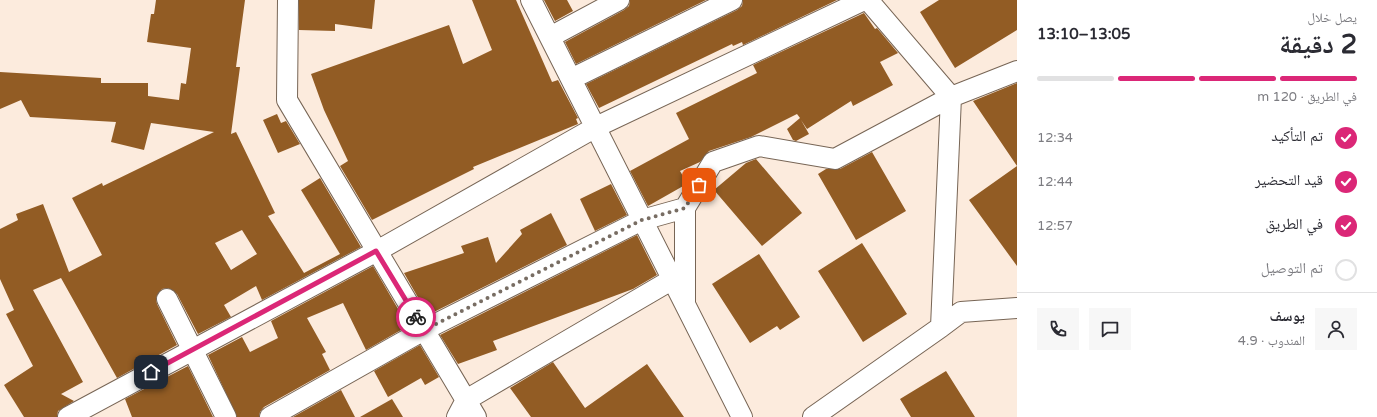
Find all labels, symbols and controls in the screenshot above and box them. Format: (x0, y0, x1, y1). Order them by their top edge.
text: يصل خلال (1307, 10, 1357, 26)
text: 13:05–13:10 (1037, 25, 1130, 43)
text: 2 دقيقة (1279, 29, 1357, 60)
text: في الطريق · 120 m (1257, 89, 1357, 105)
text: تم التأكيد (1271, 127, 1323, 145)
icon: check (1335, 127, 1357, 149)
text: 12:34 (1037, 130, 1073, 146)
pin (682, 168, 716, 202)
text: قيد التحضير (1255, 171, 1323, 189)
icon: check (1335, 171, 1357, 193)
icon: bag (688, 174, 710, 196)
text: 12:44 (1037, 174, 1073, 190)
text: في الطريق (1265, 215, 1323, 233)
icon: check (1335, 215, 1357, 237)
text: 12:57 (1037, 218, 1073, 234)
text: تم التوصيل (1261, 259, 1323, 277)
courier (396, 297, 436, 337)
icon: bike (405, 306, 427, 328)
text: يوسف (1270, 307, 1305, 325)
button: phone (1037, 308, 1079, 350)
button: chat (1089, 308, 1131, 350)
button: person (1315, 308, 1357, 350)
text: المندوب · 4.9 (1238, 333, 1305, 349)
pin (134, 355, 168, 389)
icon: home (140, 361, 162, 383)

